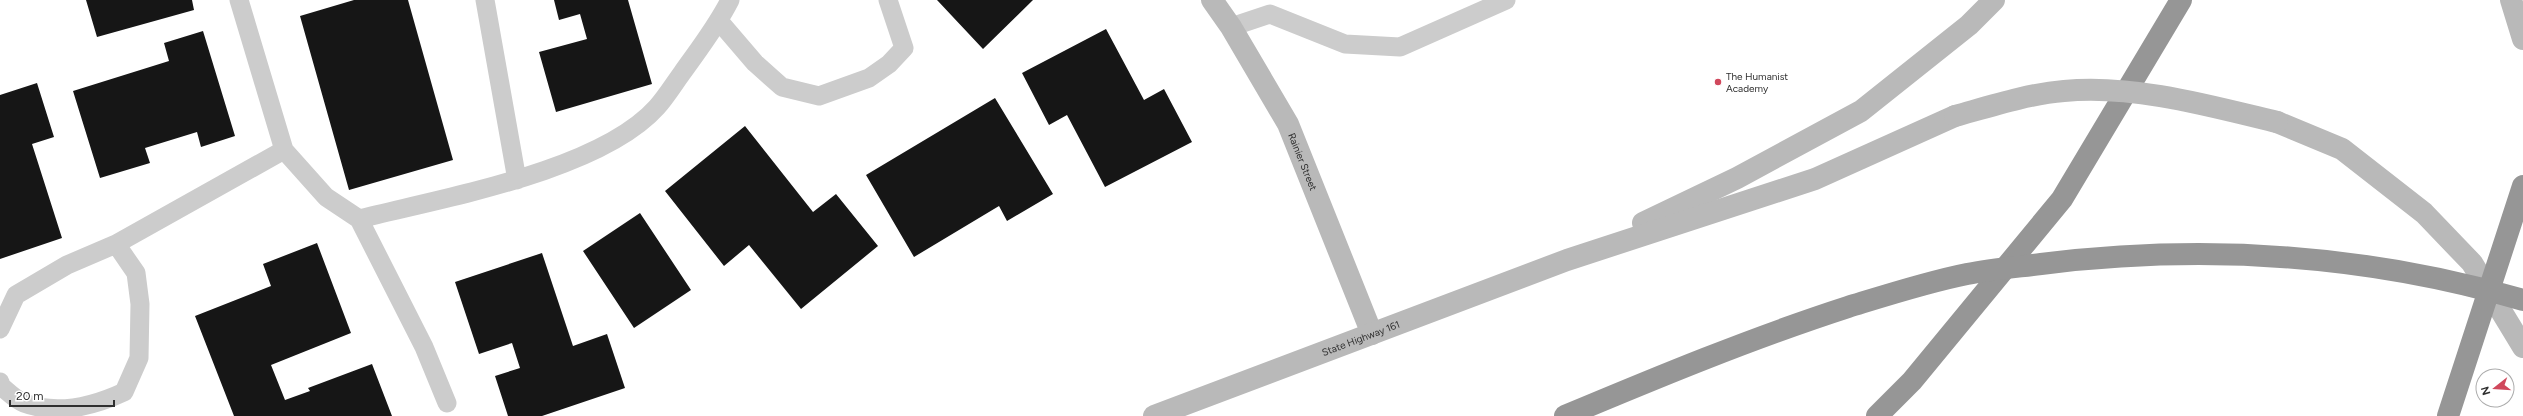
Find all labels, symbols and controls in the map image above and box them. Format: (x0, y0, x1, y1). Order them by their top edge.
place label: The Humanist Academy (1726, 70, 1788, 95)
marker: The Humanist Academy (1713, 77, 1723, 87)
street label: Rainier Street (1286, 131, 1320, 193)
street label: State Highway 161 (1320, 317, 1402, 359)
north arrow (2475, 368, 2515, 408)
scale bar (10, 382, 114, 408)
text: N (2478, 385, 2493, 397)
text: 20 m (16, 389, 44, 403)

